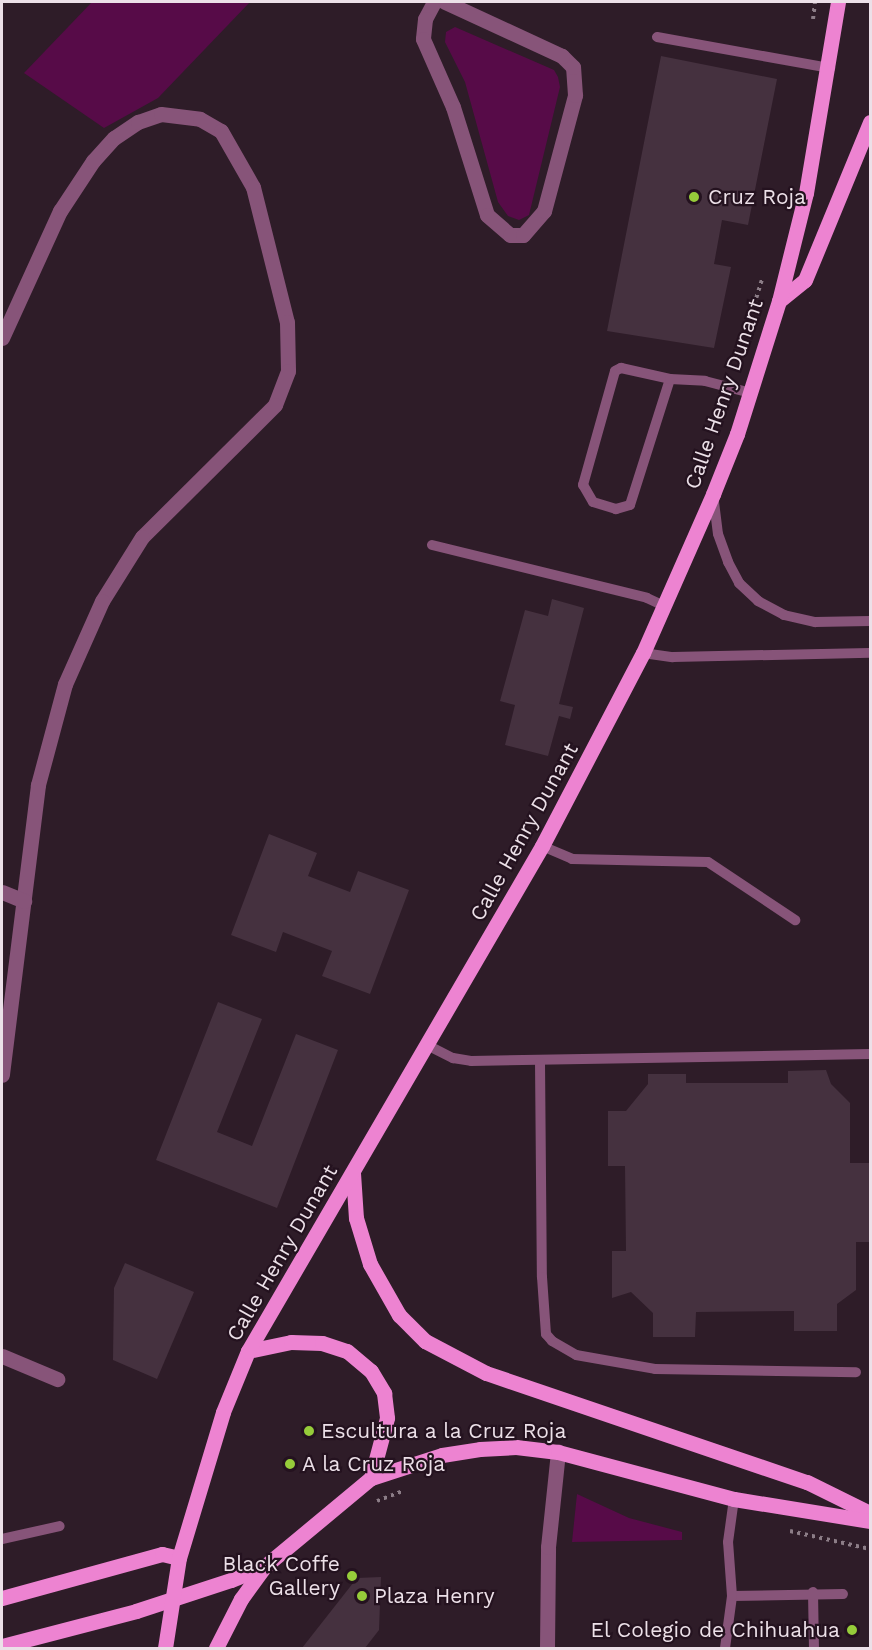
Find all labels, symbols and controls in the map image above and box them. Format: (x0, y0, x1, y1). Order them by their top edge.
place label: Cruz Roja (708, 184, 806, 210)
marker: Cruz Roja (685, 188, 703, 206)
street label: Calle Henry Dunant (680, 295, 768, 493)
street label: Calle Henry Dunant (465, 738, 583, 926)
street label: Calle Henry Dunant (221, 1160, 343, 1346)
place label: Escultura a la Cruz Roja (321, 1418, 568, 1444)
marker: Escultura a la Cruz Roja (302, 1424, 316, 1438)
place label: A la Cruz Roja (302, 1451, 446, 1477)
marker: A la Cruz Roja (283, 1457, 297, 1471)
place label: Black Coffe Gallery (222, 1551, 340, 1601)
marker: Black Coffe Gallery (345, 1569, 359, 1583)
place label: Plaza Henry (374, 1583, 495, 1609)
marker: Plaza Henry (355, 1589, 369, 1603)
place label: El Colegio de Chihuahua (590, 1617, 840, 1643)
marker: El Colegio de Chihuahua (845, 1623, 859, 1637)

